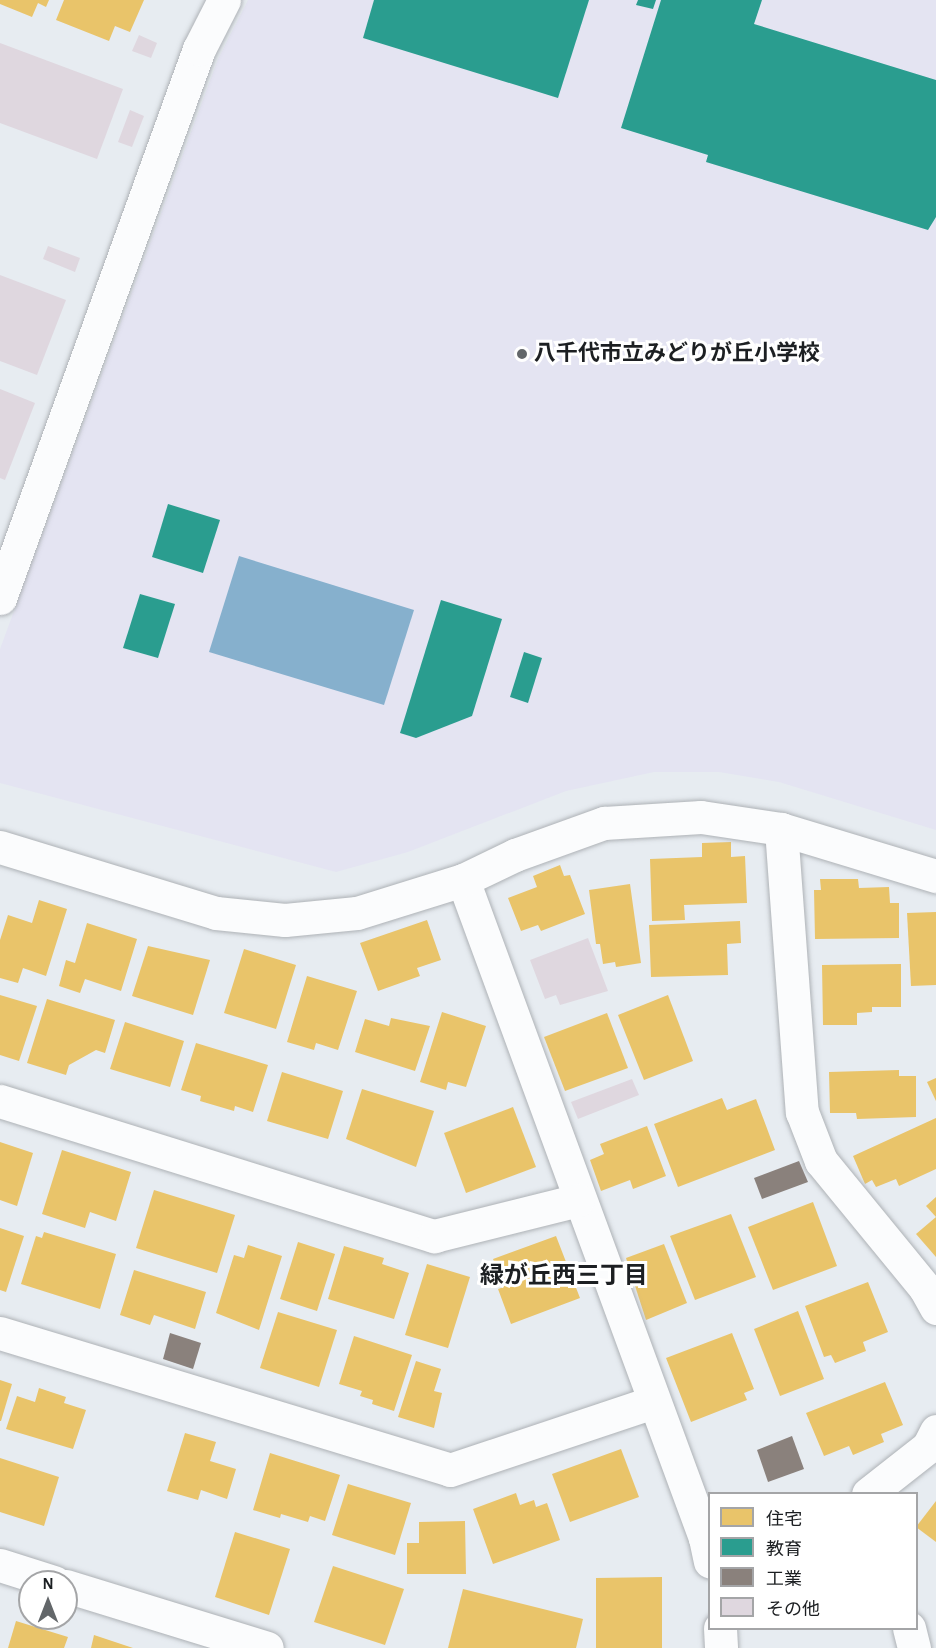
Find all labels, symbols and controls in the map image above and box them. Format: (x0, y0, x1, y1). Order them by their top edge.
place label: 八千代市立みどりが丘小学校 (534, 341, 820, 367)
marker: 八千代市立みどりが丘小学校 (515, 347, 529, 361)
district label: 緑が丘西三丁目 (480, 1263, 648, 1291)
legend (708, 1492, 918, 1630)
text: 住宅 (766, 1511, 802, 1529)
text: 教育 (766, 1541, 802, 1559)
north arrow (18, 1570, 78, 1630)
text: 工業 (766, 1571, 802, 1589)
text: N (42, 1576, 54, 1592)
text: その他 (766, 1601, 820, 1619)

